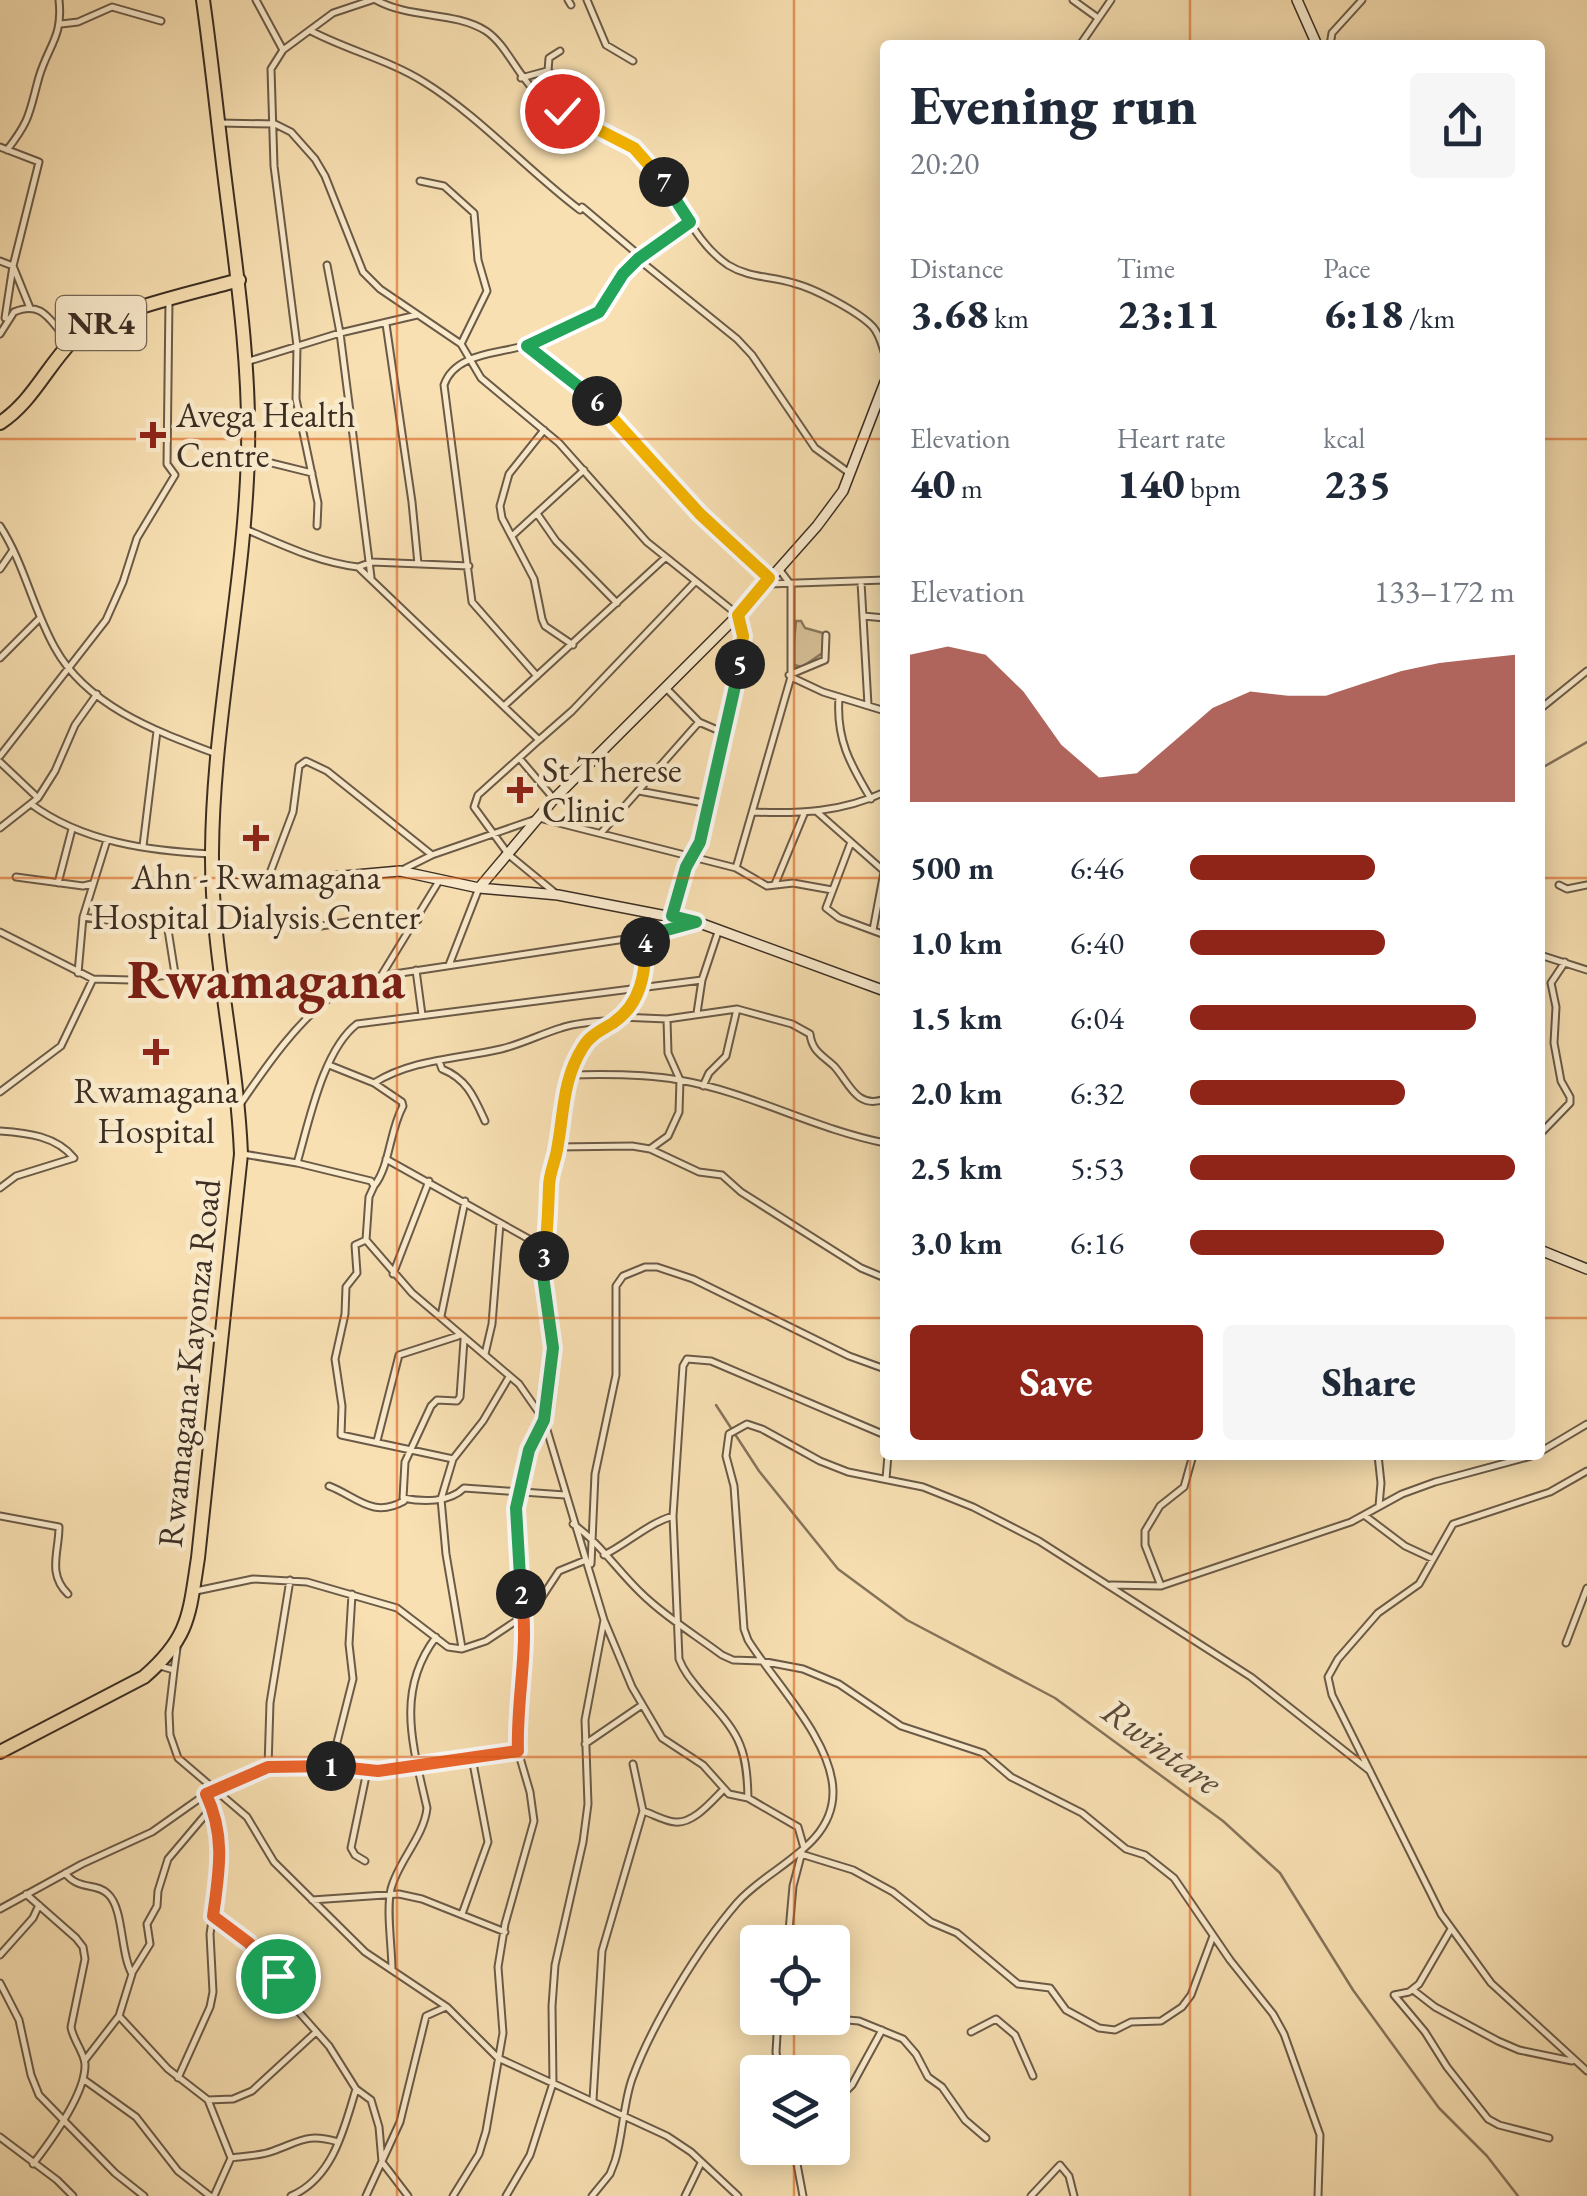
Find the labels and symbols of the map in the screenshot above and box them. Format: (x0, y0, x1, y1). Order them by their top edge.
pin (520, 69, 605, 154)
pin: 7 (639, 157, 689, 207)
road number: NR4 (56, 296, 146, 350)
pin: 6 (572, 376, 622, 426)
place label: Avega Health Centre (175, 392, 355, 477)
marker: Avega Health Centre (140, 422, 166, 448)
pin: 5 (715, 639, 765, 689)
place label: St Therese Clinic (542, 747, 682, 832)
marker: St Therese Clinic (507, 777, 533, 803)
marker: Ahn - Rwamagana Hospital Dialysis Center (243, 825, 269, 851)
place label: Ahn - Rwamagana Hospital Dialysis Center (92, 854, 420, 939)
pin: 4 (620, 917, 670, 967)
district label: Rwamagana (127, 943, 406, 1014)
marker: Rwamagana Hospital (143, 1039, 169, 1065)
place label: Rwamagana Hospital (73, 1068, 239, 1153)
street label: Rwamagana-Kayonza Road (147, 1176, 230, 1549)
pin: 3 (519, 1231, 569, 1281)
pin: 2 (496, 1569, 546, 1619)
water label: Rwintare (1093, 1686, 1233, 1806)
pin: 1 (306, 1741, 356, 1791)
pin (236, 1934, 321, 2019)

